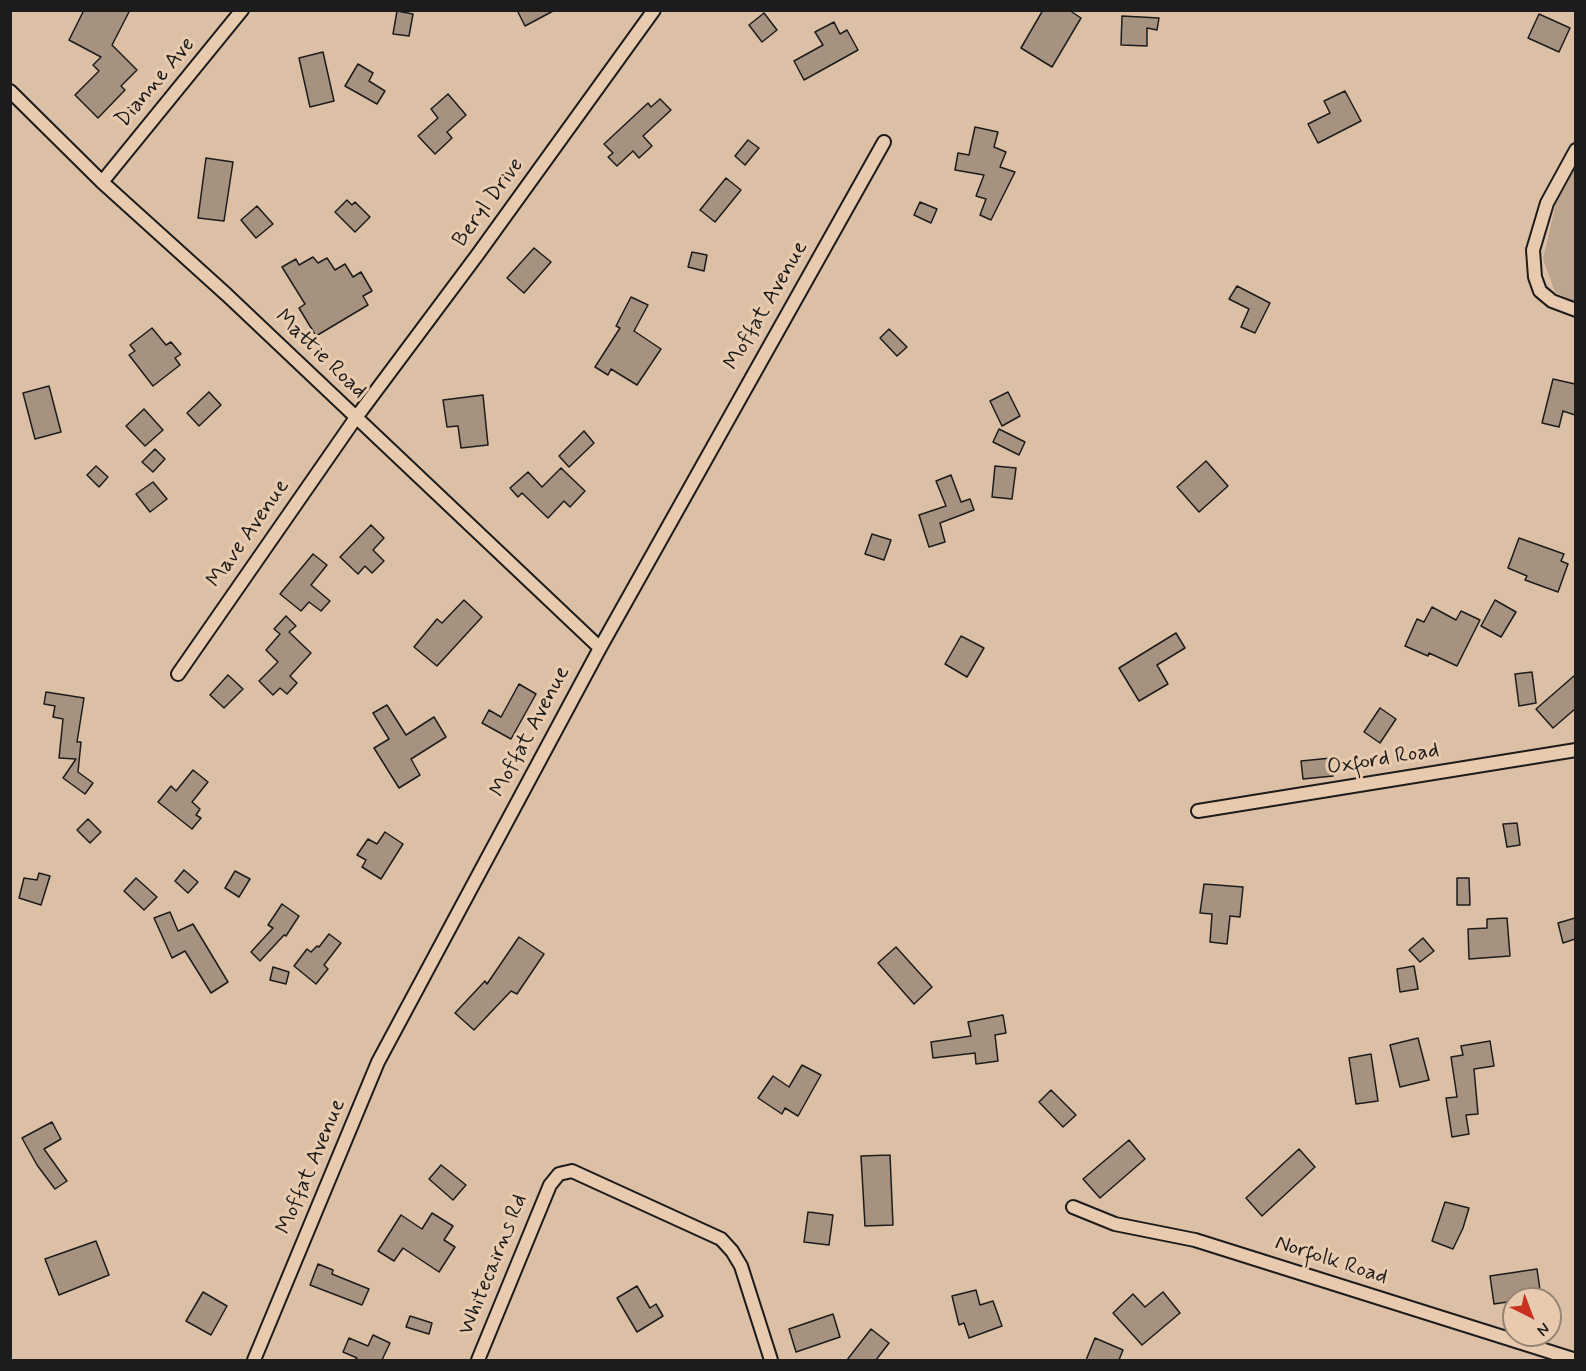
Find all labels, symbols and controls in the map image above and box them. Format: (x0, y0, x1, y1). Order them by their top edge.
street label: Dianne Ave (111, 33, 201, 133)
street label: Beryl Drive (448, 153, 530, 253)
street label: Moffat Avenue (719, 237, 815, 375)
street label: Mattie Road (269, 305, 371, 405)
street label: Mave Avenue (202, 475, 296, 593)
street label: Moffat Avenue (485, 662, 577, 802)
street label: Oxford Road (1325, 738, 1441, 782)
street label: Moffat Avenue (272, 1095, 352, 1239)
street label: Whitecairns Rd (454, 1191, 534, 1339)
street label: Norfolk Road (1271, 1230, 1391, 1292)
north arrow (1502, 1287, 1562, 1347)
text: N (1532, 1318, 1554, 1341)

